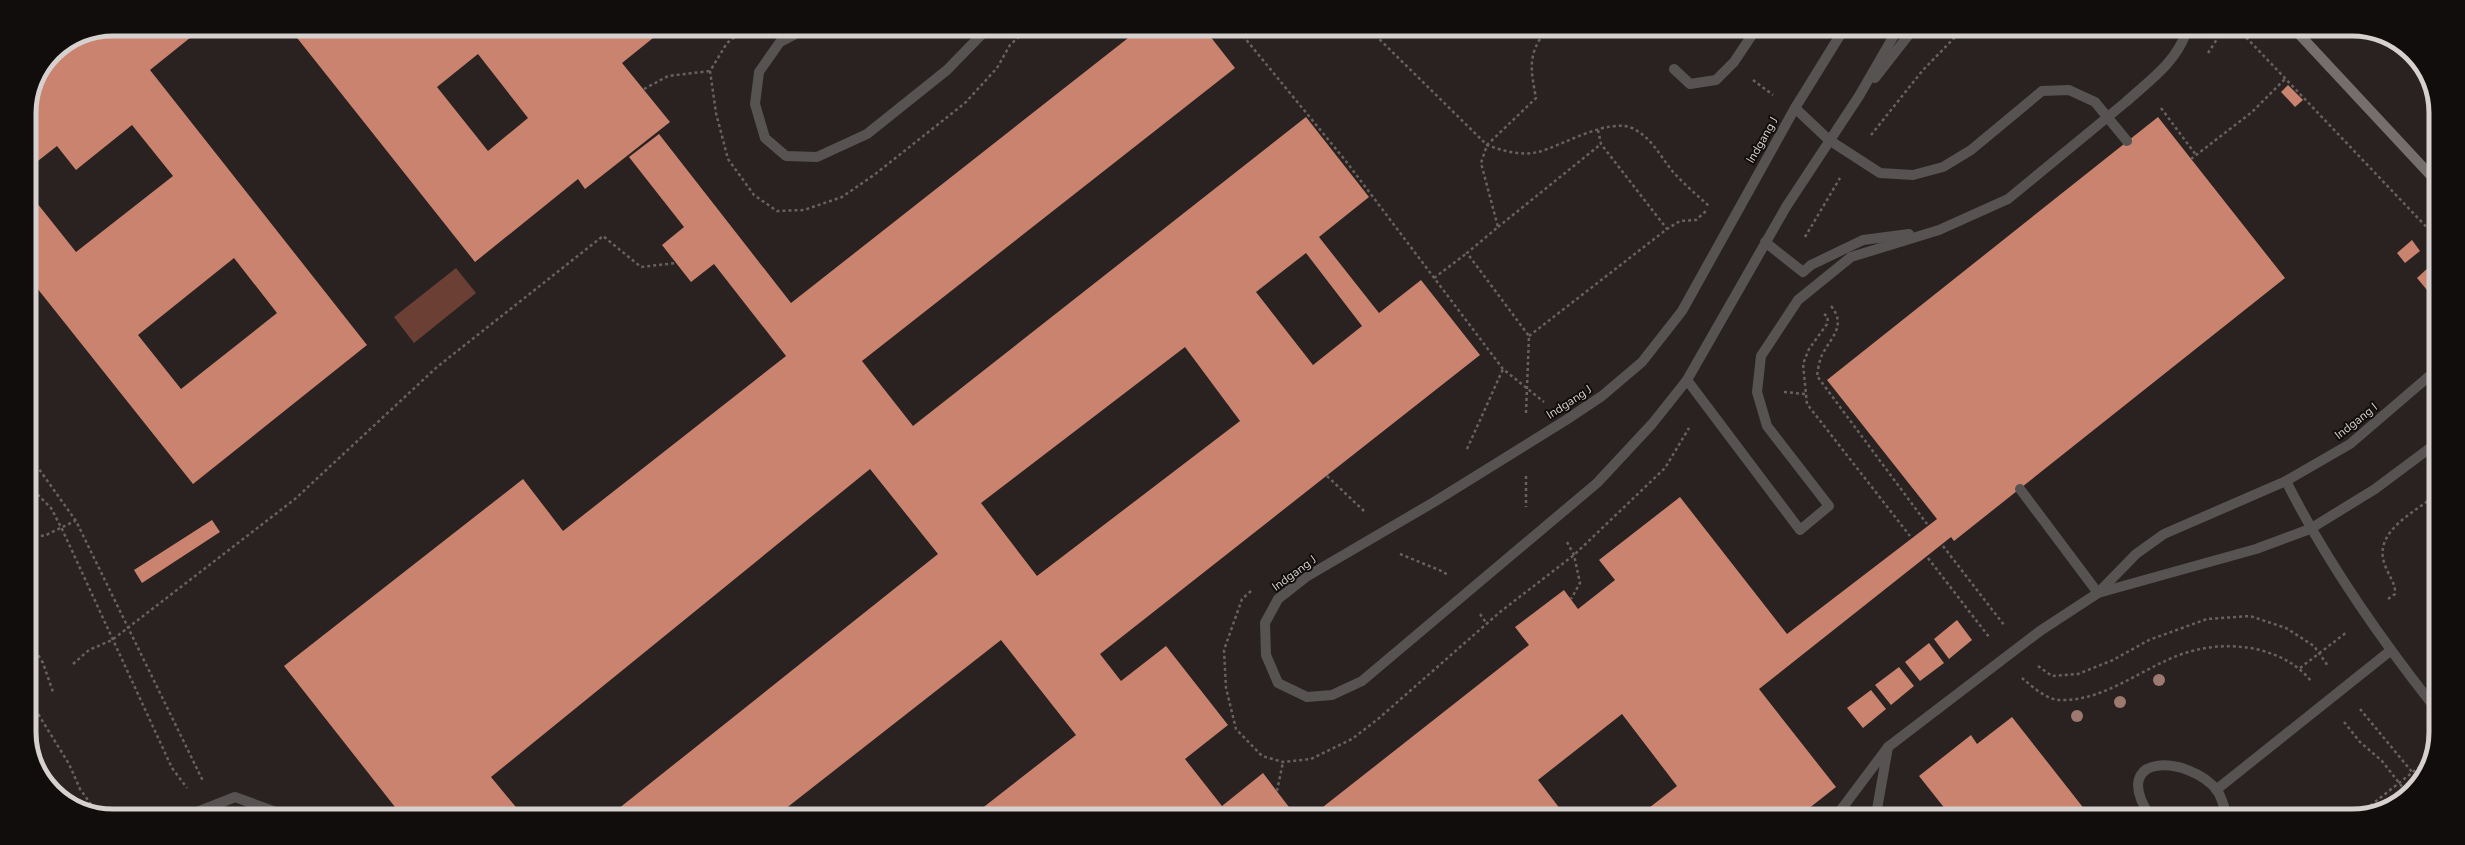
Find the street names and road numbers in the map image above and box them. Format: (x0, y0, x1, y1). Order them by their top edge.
street label: Indgang J (1742, 114, 1782, 166)
street label: Indgang J (1543, 381, 1595, 423)
street label: Indgang I (2331, 399, 2381, 443)
street label: Indgang J (1269, 552, 1319, 594)

